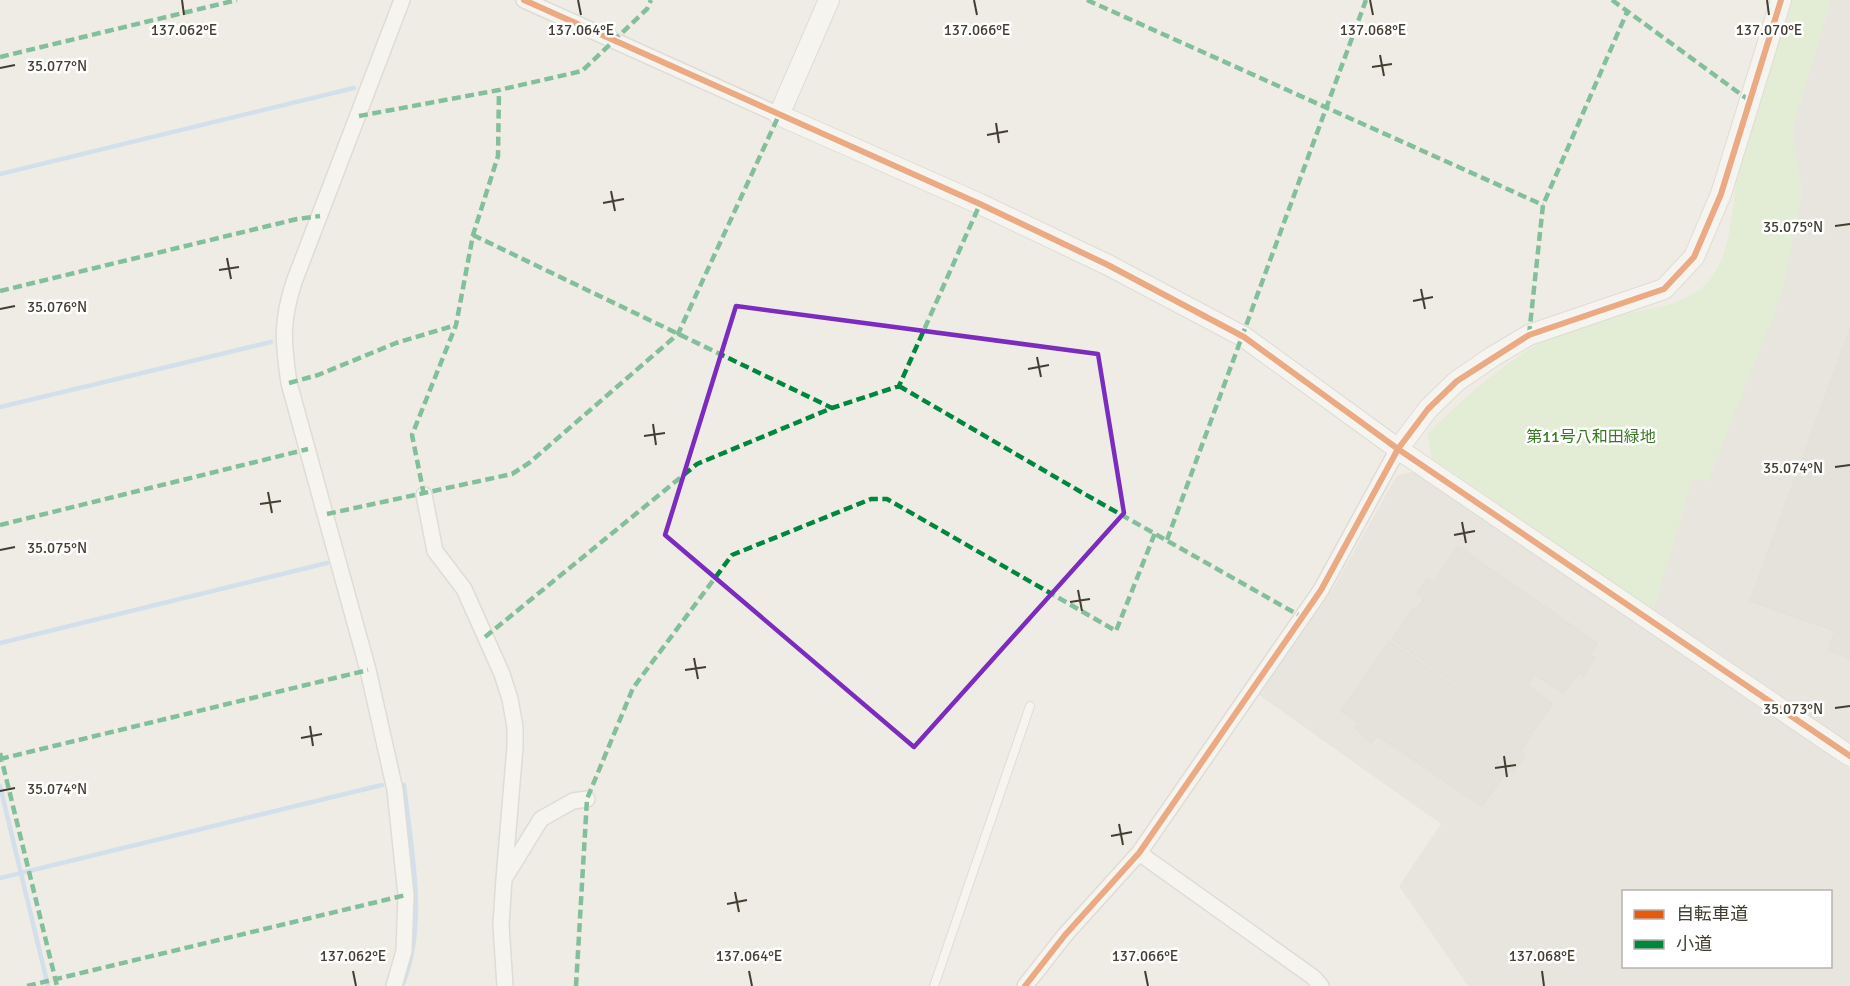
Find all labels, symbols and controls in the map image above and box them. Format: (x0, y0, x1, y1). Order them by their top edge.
text: 137.062°E (151, 21, 217, 39)
text: 137.064°E (548, 21, 614, 39)
text: 137.066°E (944, 21, 1010, 39)
text: 137.068°E (1340, 21, 1406, 39)
text: 137.070°E (1736, 21, 1802, 39)
text: 35.077°N (27, 57, 87, 75)
text: 35.075°N (1763, 218, 1823, 236)
text: 35.076°N (27, 298, 87, 316)
park label: 第11号八和田緑地 (1526, 427, 1656, 447)
text: 35.074°N (1763, 459, 1823, 477)
text: 35.075°N (27, 539, 87, 557)
text: 35.073°N (1763, 700, 1823, 718)
text: 35.074°N (27, 780, 87, 798)
legend (1622, 890, 1832, 968)
text: 自転車道 (1676, 903, 1748, 925)
text: 小道 (1676, 933, 1712, 955)
text: 137.062°E (320, 947, 386, 965)
text: 137.064°E (716, 947, 782, 965)
text: 137.066°E (1112, 947, 1178, 965)
text: 137.068°E (1509, 947, 1575, 965)

